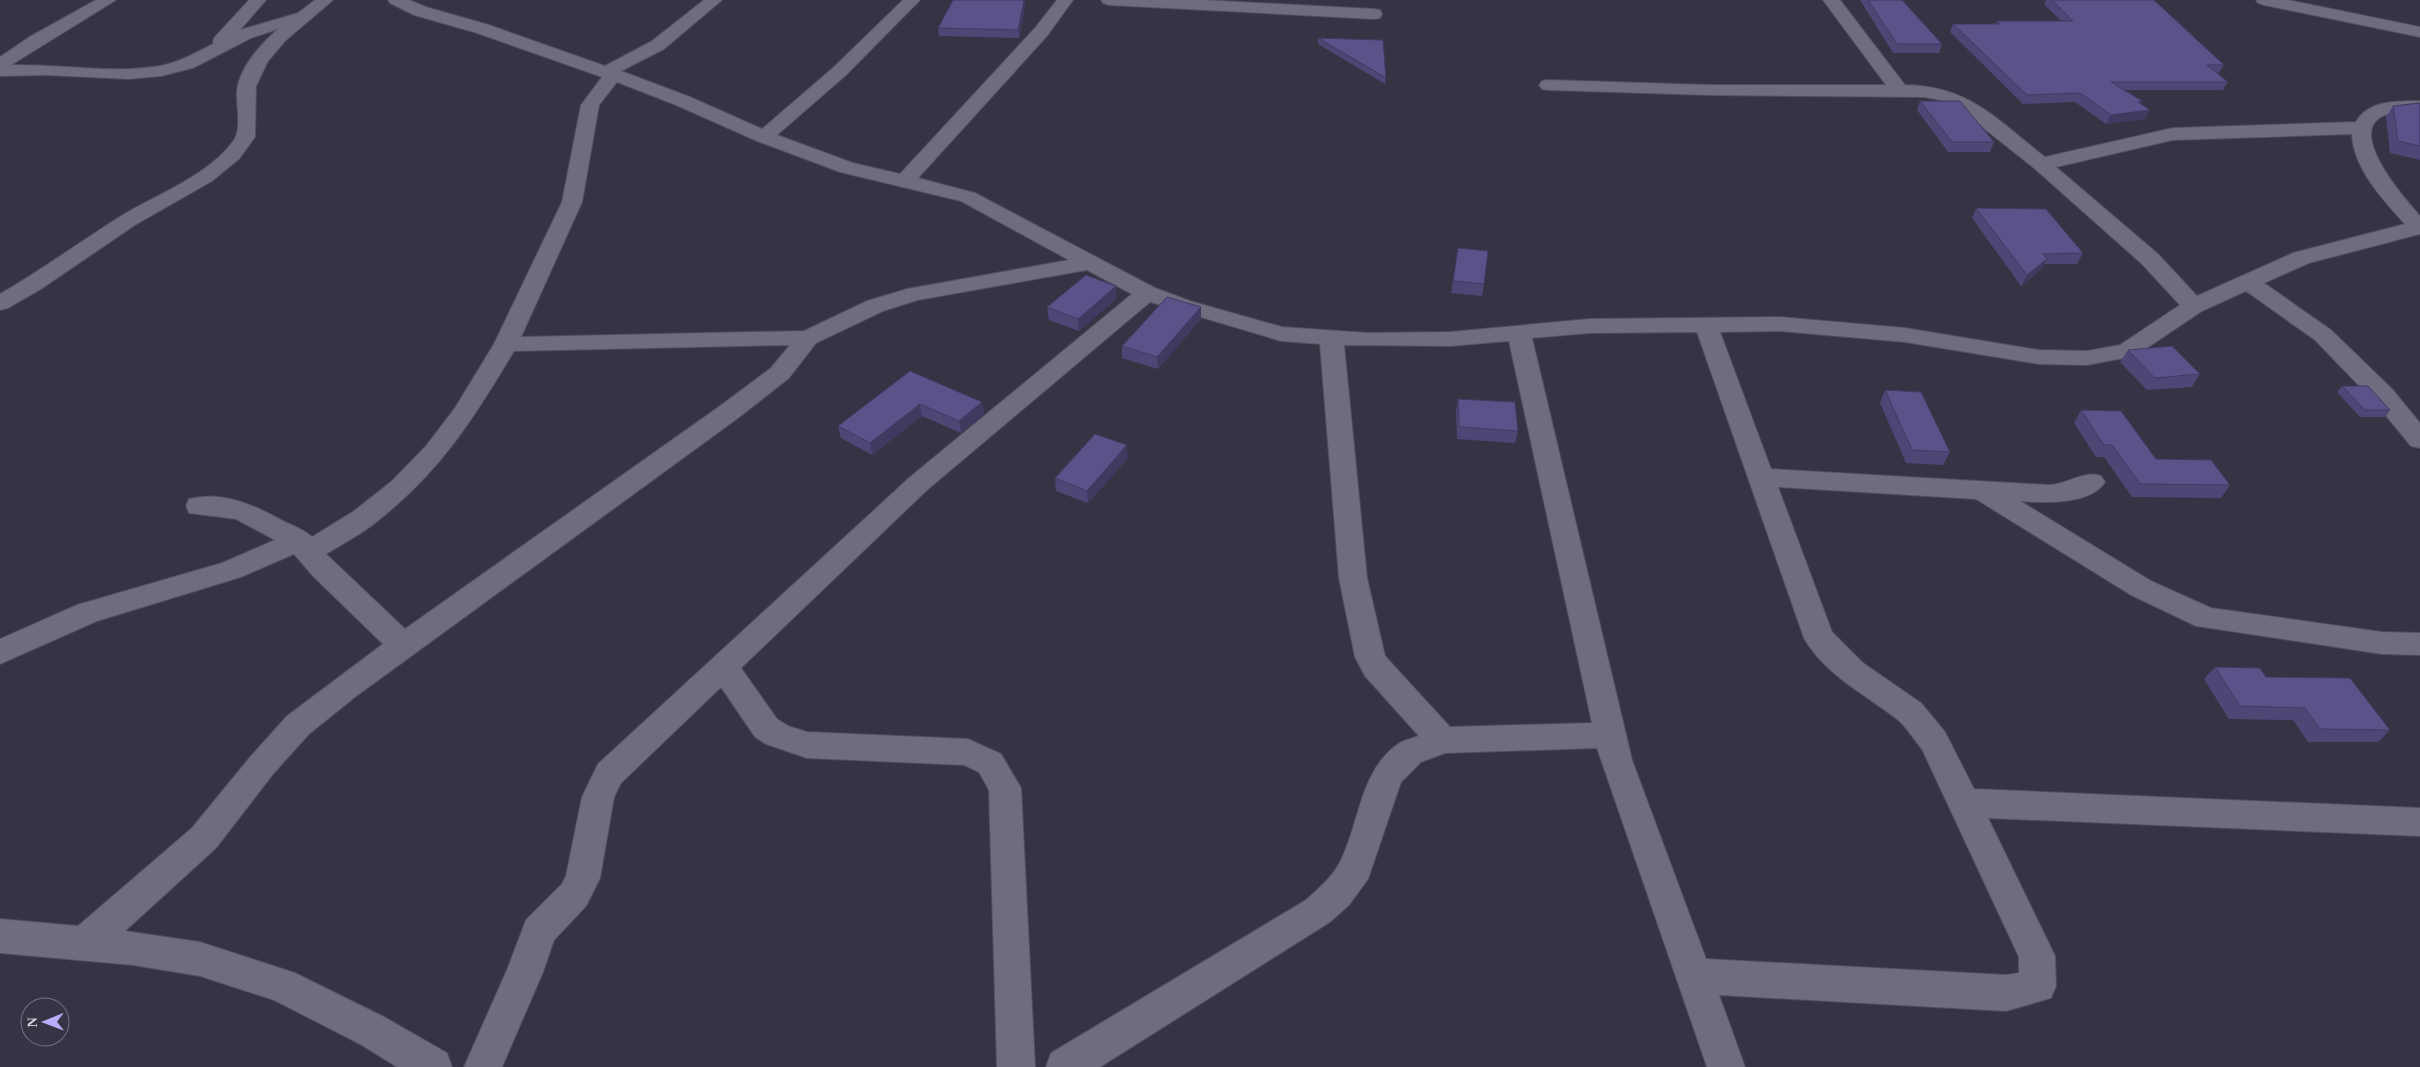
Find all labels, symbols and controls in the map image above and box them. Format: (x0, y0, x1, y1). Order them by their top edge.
north arrow (20, 997, 70, 1047)
text: N (25, 1017, 40, 1027)

